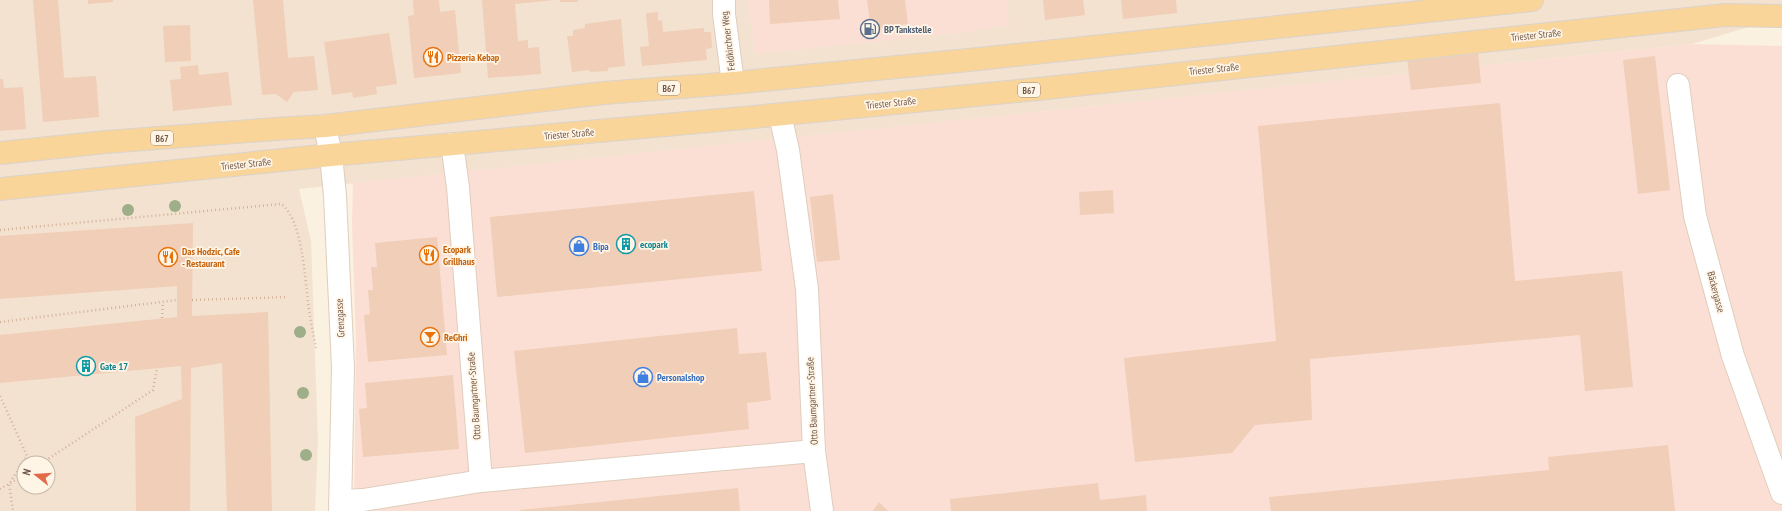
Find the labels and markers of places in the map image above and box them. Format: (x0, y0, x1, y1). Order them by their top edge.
fuel station icon: BP Tankstelle (859, 18, 881, 40)
place label: BP Tankstelle (884, 23, 932, 36)
restaurant icon: Pizzeria Kebap (422, 46, 444, 68)
place label: Pizzeria Kebap (447, 51, 500, 64)
building icon: ecopark (615, 233, 637, 255)
shop icon: Bipa (568, 235, 590, 257)
place label: ecopark (640, 238, 669, 251)
place label: Bipa (593, 240, 609, 253)
place label: Ecopark Grillhaus (443, 243, 475, 268)
restaurant icon: Ecopark Grillhaus (418, 244, 440, 266)
place label: Das Hodzic, Cafe - Restaurant (182, 245, 240, 270)
restaurant icon: Das Hodzic, Cafe - Restaurant (157, 246, 179, 268)
bar icon: ReGhri (419, 326, 441, 348)
place label: ReGhri (444, 331, 468, 344)
building icon: Gate 17 (75, 355, 97, 377)
place label: Gate 17 (100, 360, 128, 373)
shop icon: Personalshop (632, 366, 654, 388)
place label: Personalshop (657, 371, 705, 384)

